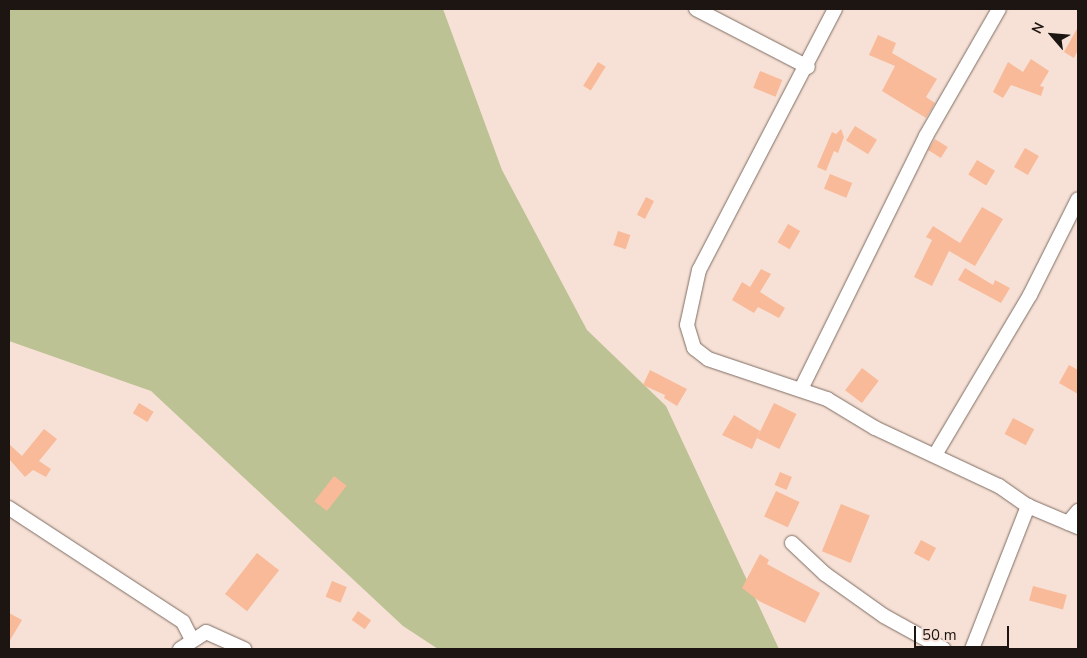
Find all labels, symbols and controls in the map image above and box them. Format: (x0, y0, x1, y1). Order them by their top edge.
north arrow (1027, 10, 1077, 60)
text: N (1027, 19, 1049, 37)
scale bar (917, 616, 1012, 648)
text: 50 m (922, 625, 957, 645)

